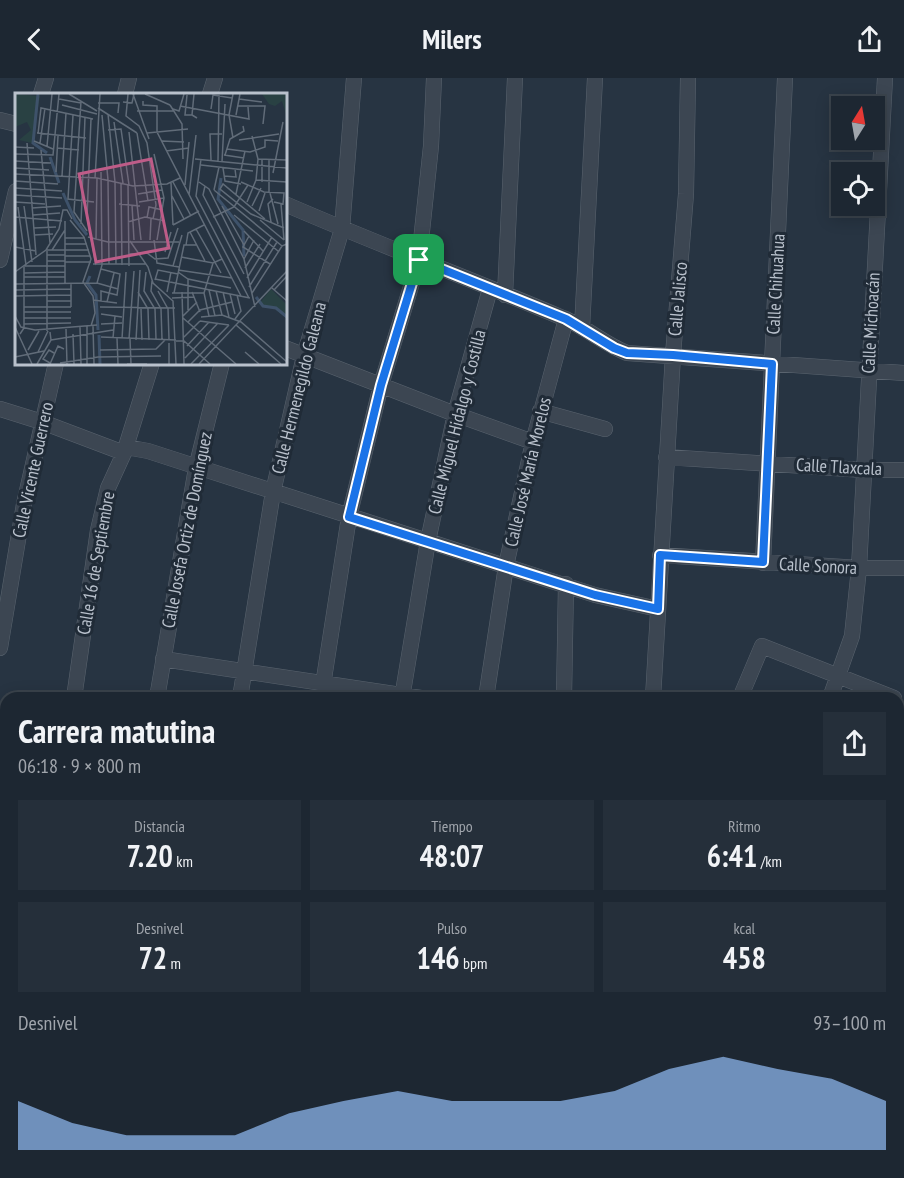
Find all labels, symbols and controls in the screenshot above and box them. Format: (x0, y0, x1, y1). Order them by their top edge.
text: Milers (422, 22, 482, 56)
icon: back (18, 23, 51, 56)
icon: share (853, 23, 886, 56)
inset map (15, 93, 286, 364)
north arrow (831, 96, 885, 150)
map controls (831, 96, 885, 216)
button: locate (831, 162, 885, 216)
street label: Calle Chihuahua (761, 233, 790, 335)
pin (393, 234, 444, 285)
icon: arrive (402, 243, 435, 276)
street label: Calle Jalisco (663, 261, 692, 337)
street label: Calle Michoacán (856, 272, 885, 374)
street label: Calle Hermenegildo Galeana (266, 299, 331, 476)
street label: Calle Miguel Hidalgo y Costilla (422, 327, 491, 517)
street label: Calle José María Morelos (499, 395, 556, 549)
street label: Calle Vicente Guerrero (7, 400, 58, 540)
street label: Calle Josefa Ortiz de Domínguez (156, 430, 217, 630)
street label: Calle Tlaxcala (796, 453, 883, 480)
street label: Calle 16 de Septiembre (72, 489, 119, 636)
street label: Calle Sonora (778, 552, 858, 579)
text: Carrera matutina (18, 709, 215, 752)
button: share (823, 712, 886, 775)
text: 06:18 · 9 × 800 m (18, 753, 141, 779)
text: Distancia (134, 816, 185, 836)
text: Tiempo (431, 816, 473, 836)
text: Ritmo (728, 816, 761, 836)
text: 7.20 (126, 836, 173, 875)
text: 48:07 (420, 836, 484, 875)
text: 6:41 (707, 836, 757, 875)
text: km (173, 851, 193, 871)
text: /km (757, 851, 782, 871)
text: Desnivel (136, 918, 183, 938)
text: Pulso (437, 918, 467, 938)
text: kcal (733, 918, 755, 938)
text: 72 (138, 938, 167, 977)
text: 146 (417, 938, 460, 977)
text: 458 (723, 938, 766, 977)
text: m (167, 953, 181, 973)
text: bpm (460, 953, 487, 973)
text: Desnivel (18, 1010, 77, 1036)
text: 93–100 m (813, 1010, 886, 1036)

